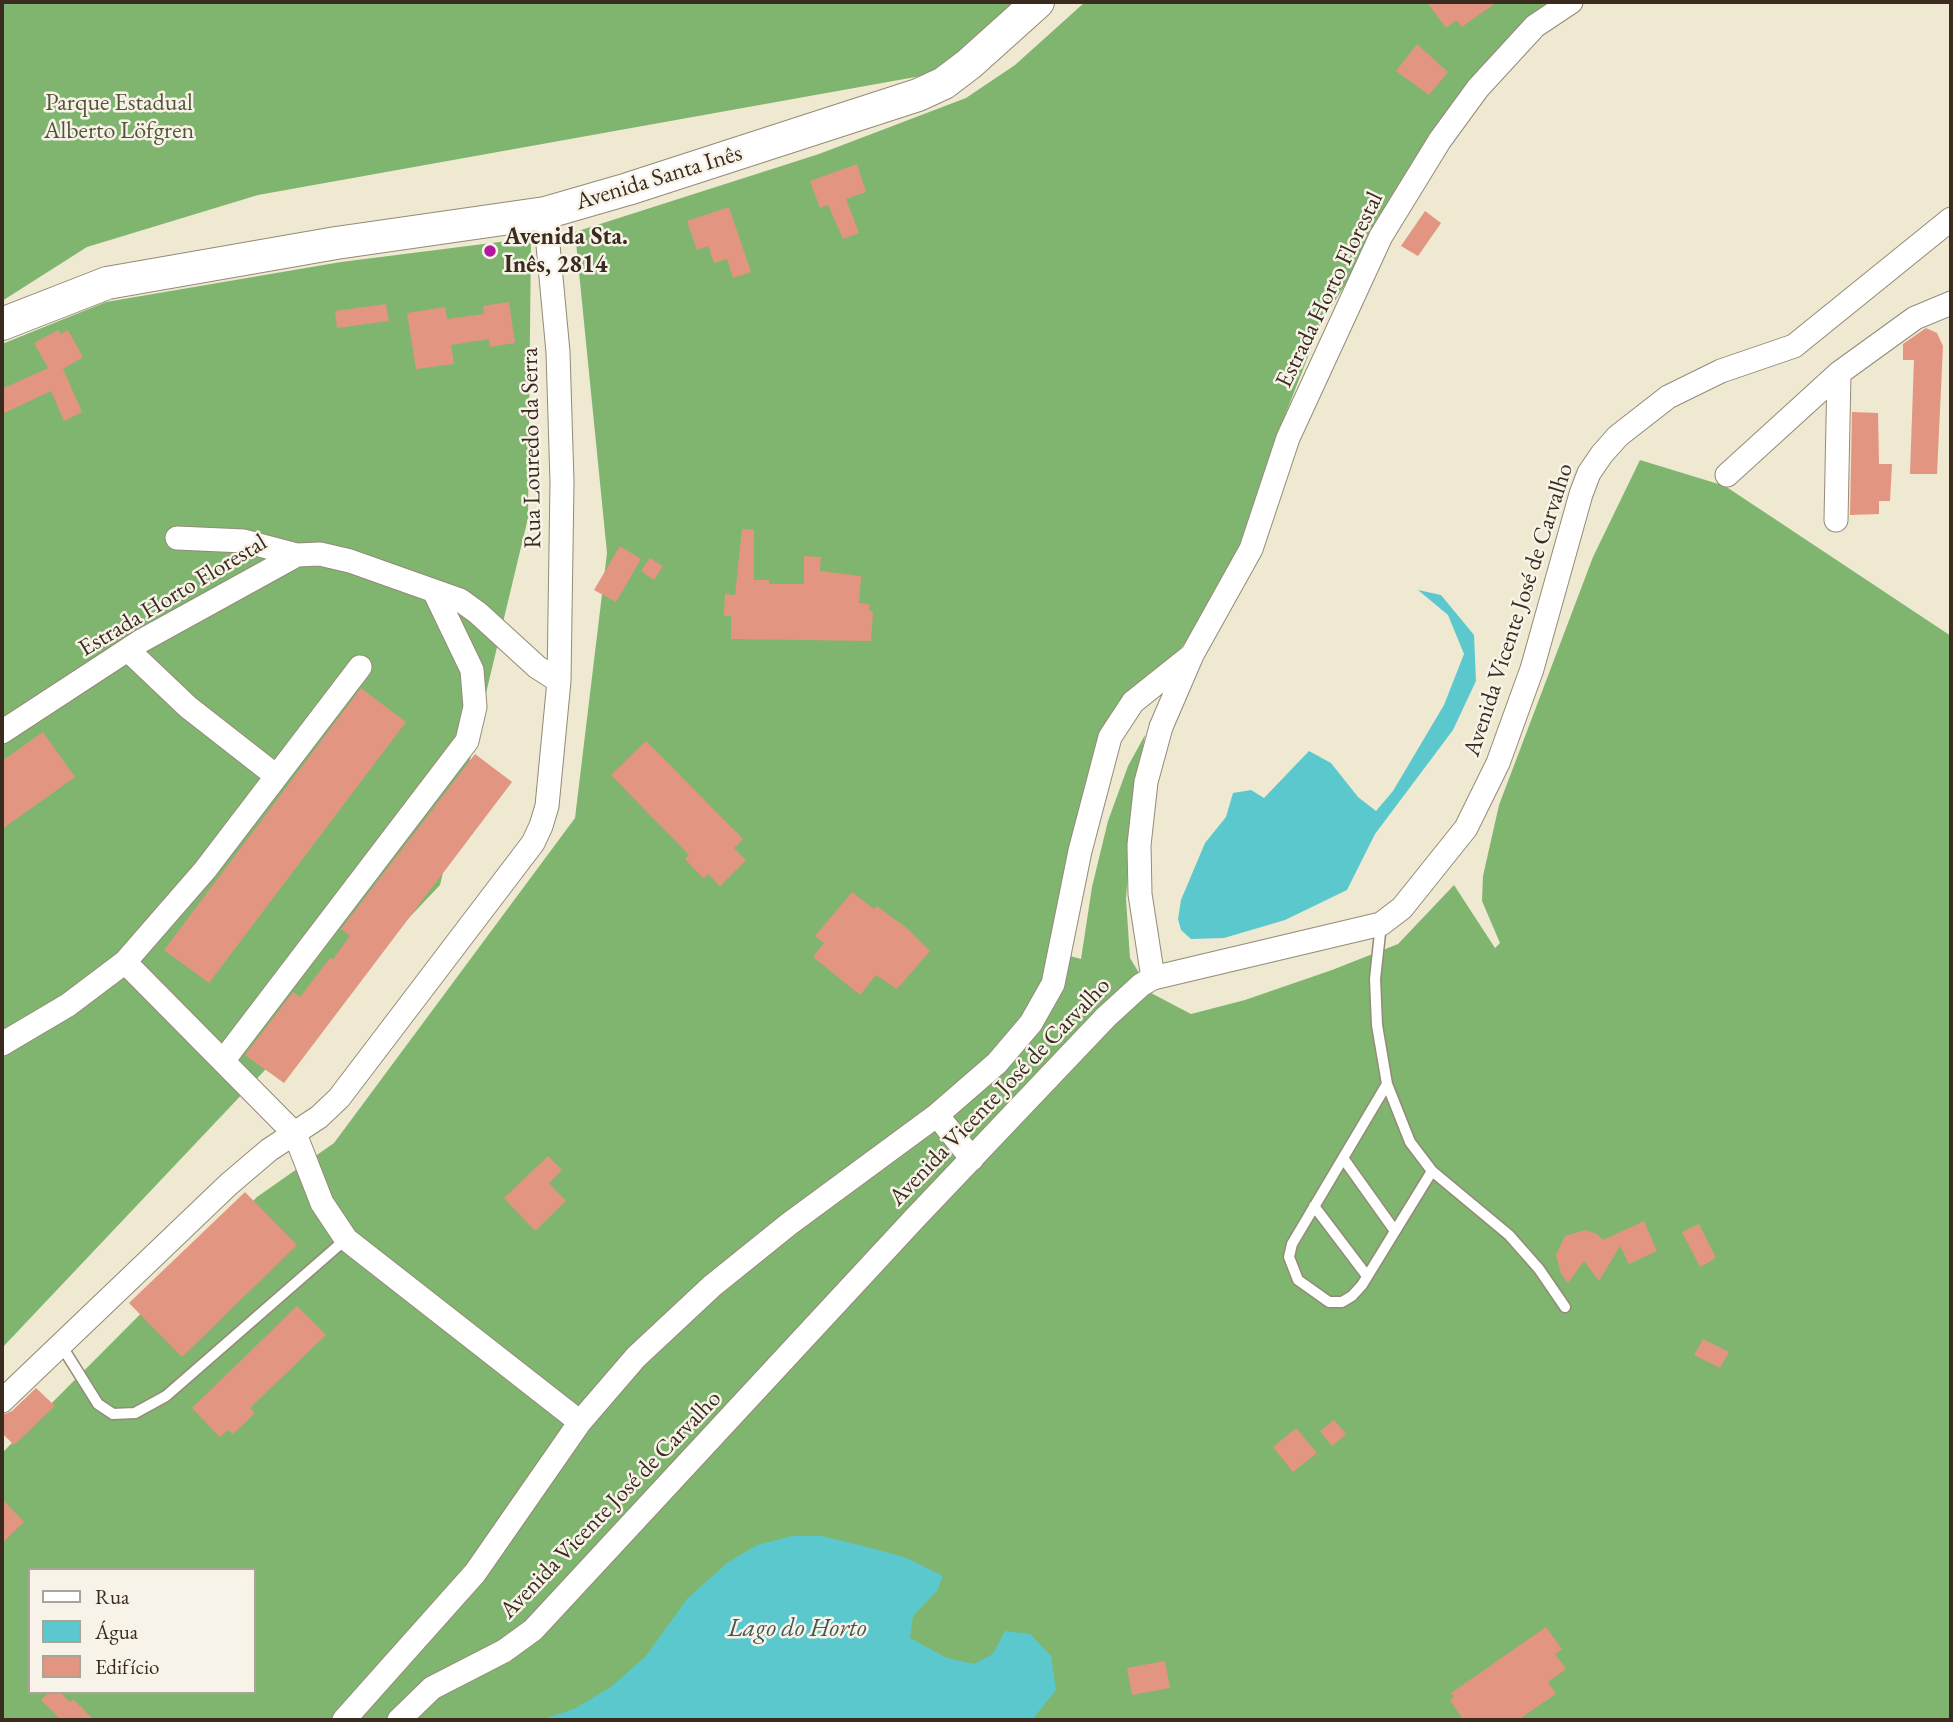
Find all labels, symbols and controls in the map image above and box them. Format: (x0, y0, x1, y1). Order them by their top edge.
park label: Parque Estadual Alberto Löfgren (44, 89, 194, 145)
street label: Avenida Santa Inês (572, 139, 746, 217)
street label: Estrada Horto Florestal (1270, 187, 1390, 393)
place label: Avenida Sta. Inês, 2814 (504, 223, 628, 279)
marker: Avenida Sta. Inês, 2814 (482, 243, 498, 259)
street label: Rua Louredo da Serra (516, 347, 548, 549)
street label: Avenida Vicente José de Carvalho (1458, 460, 1580, 760)
street label: Estrada Horto Florestal (74, 528, 272, 664)
street label: Avenida Vicente José de Carvalho (883, 972, 1117, 1212)
street label: Avenida Vicente José de Carvalho (494, 1385, 728, 1625)
legend (28, 1568, 256, 1694)
text: Rua (95, 1583, 129, 1610)
water label: Lago do Horto (727, 1613, 867, 1645)
text: Água (95, 1618, 138, 1645)
text: Edifício (95, 1653, 159, 1680)

